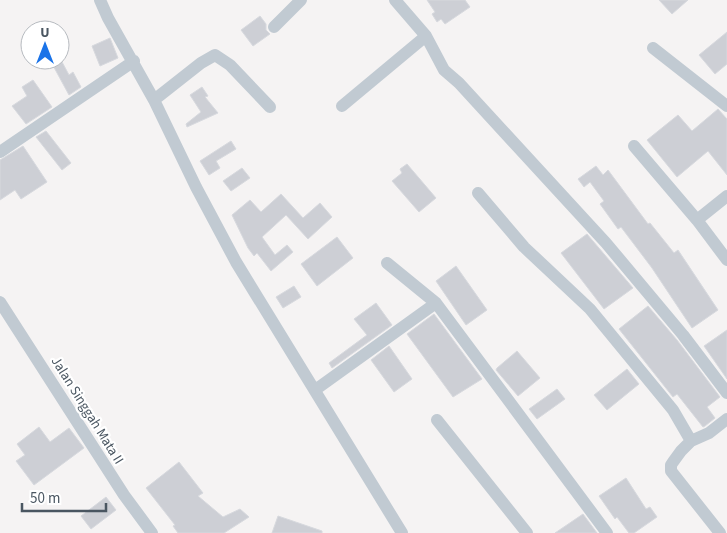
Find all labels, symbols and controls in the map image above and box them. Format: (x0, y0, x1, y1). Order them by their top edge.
north arrow (20, 20, 70, 70)
text: U (40, 23, 50, 43)
street label: Jalan Singgah Mata II (46, 353, 128, 468)
scale bar (22, 480, 106, 512)
text: 50 m (30, 488, 60, 509)

